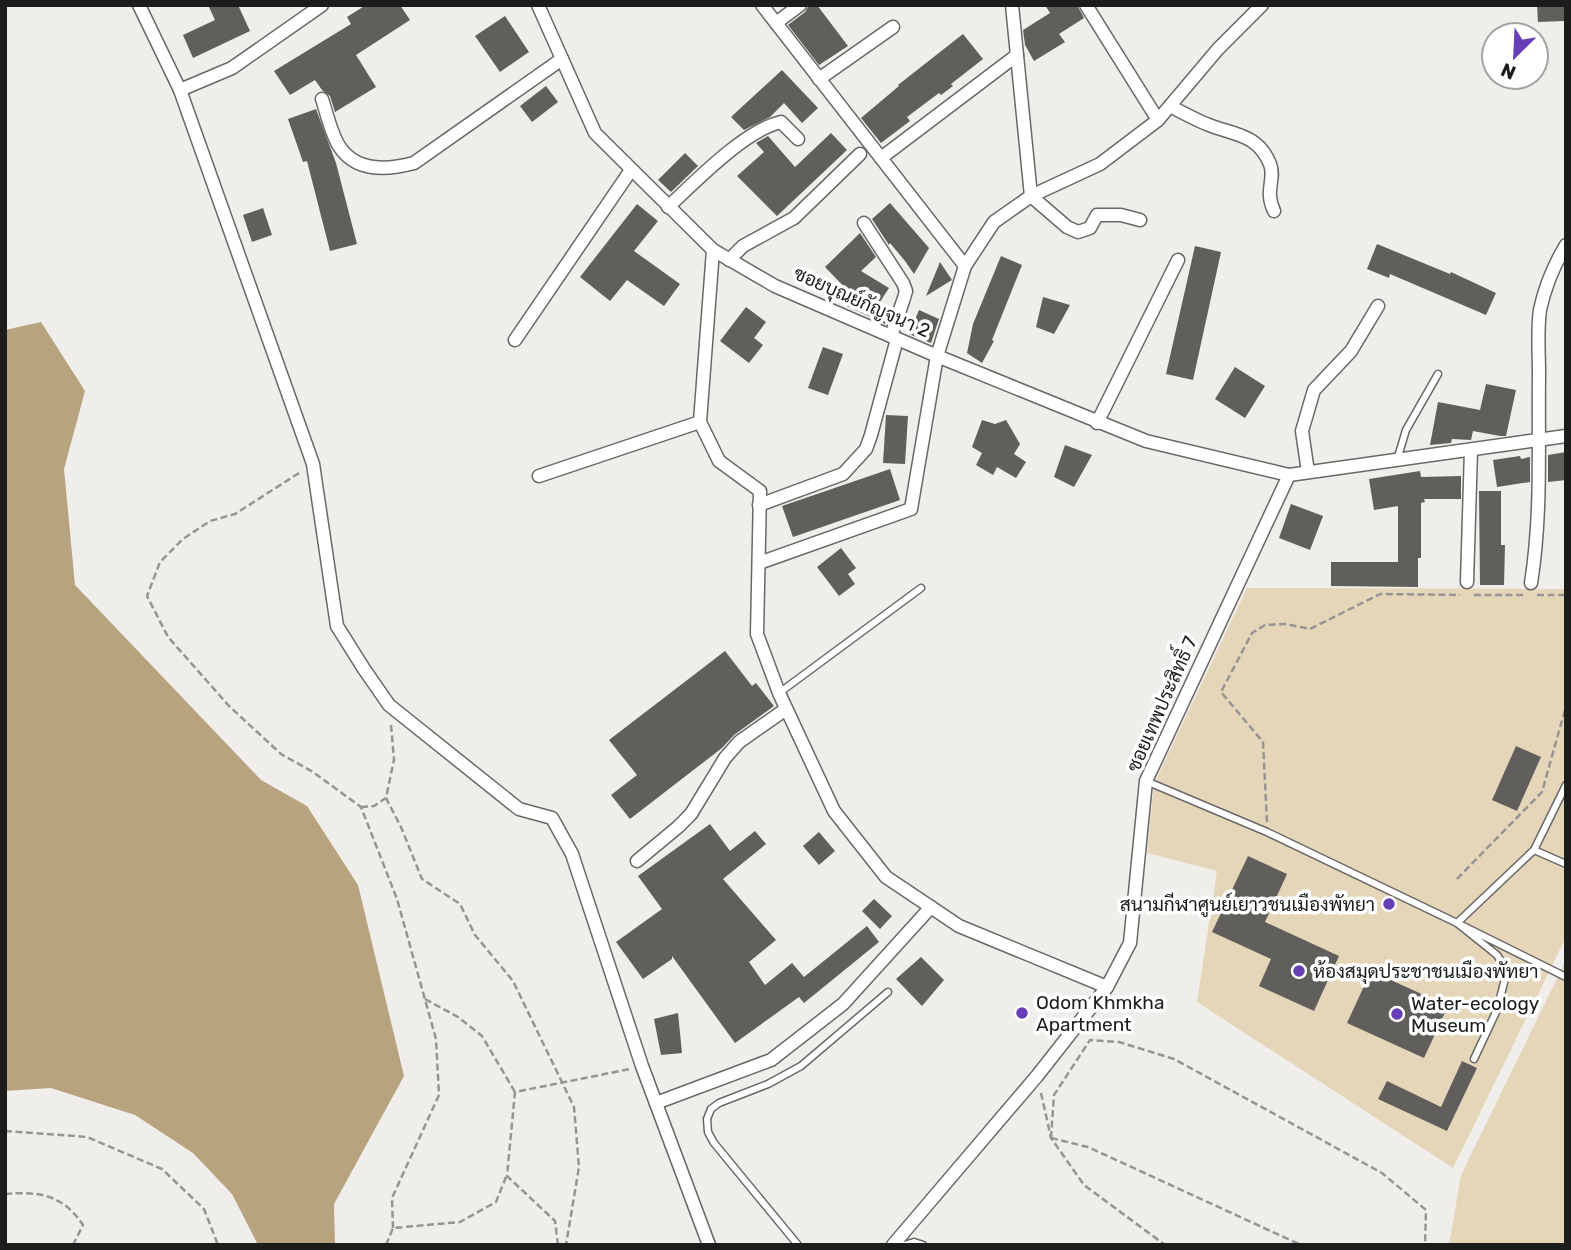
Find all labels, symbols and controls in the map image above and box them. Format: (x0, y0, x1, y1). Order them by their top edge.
north arrow (1480, 21, 1550, 91)
text: N (1497, 58, 1519, 84)
street label: ซอยบุณย์กัญจนา 2 (790, 261, 934, 343)
street label: ซอยเทพประสิทธิ์ 7 (1115, 630, 1202, 775)
place label: สนามกีฬาศูนย์เยาวชนเมืองพัทยา (1120, 892, 1375, 918)
marker: สนามกีฬาศูนย์เยาวชนเมืองพัทยา (1381, 896, 1397, 912)
place label: ห้องสมุดประชาชนเมืองพัทยา (1313, 960, 1539, 984)
marker: ห้องสมุดประชาชนเมืองพัทยา (1291, 963, 1307, 979)
place label: Odom Khmkha Apartment (1036, 991, 1164, 1036)
place label: Water-ecology Museum (1411, 992, 1539, 1037)
marker: Odom Khmkha Apartment (1014, 1005, 1030, 1021)
marker: Water-ecology Museum (1389, 1006, 1405, 1022)

